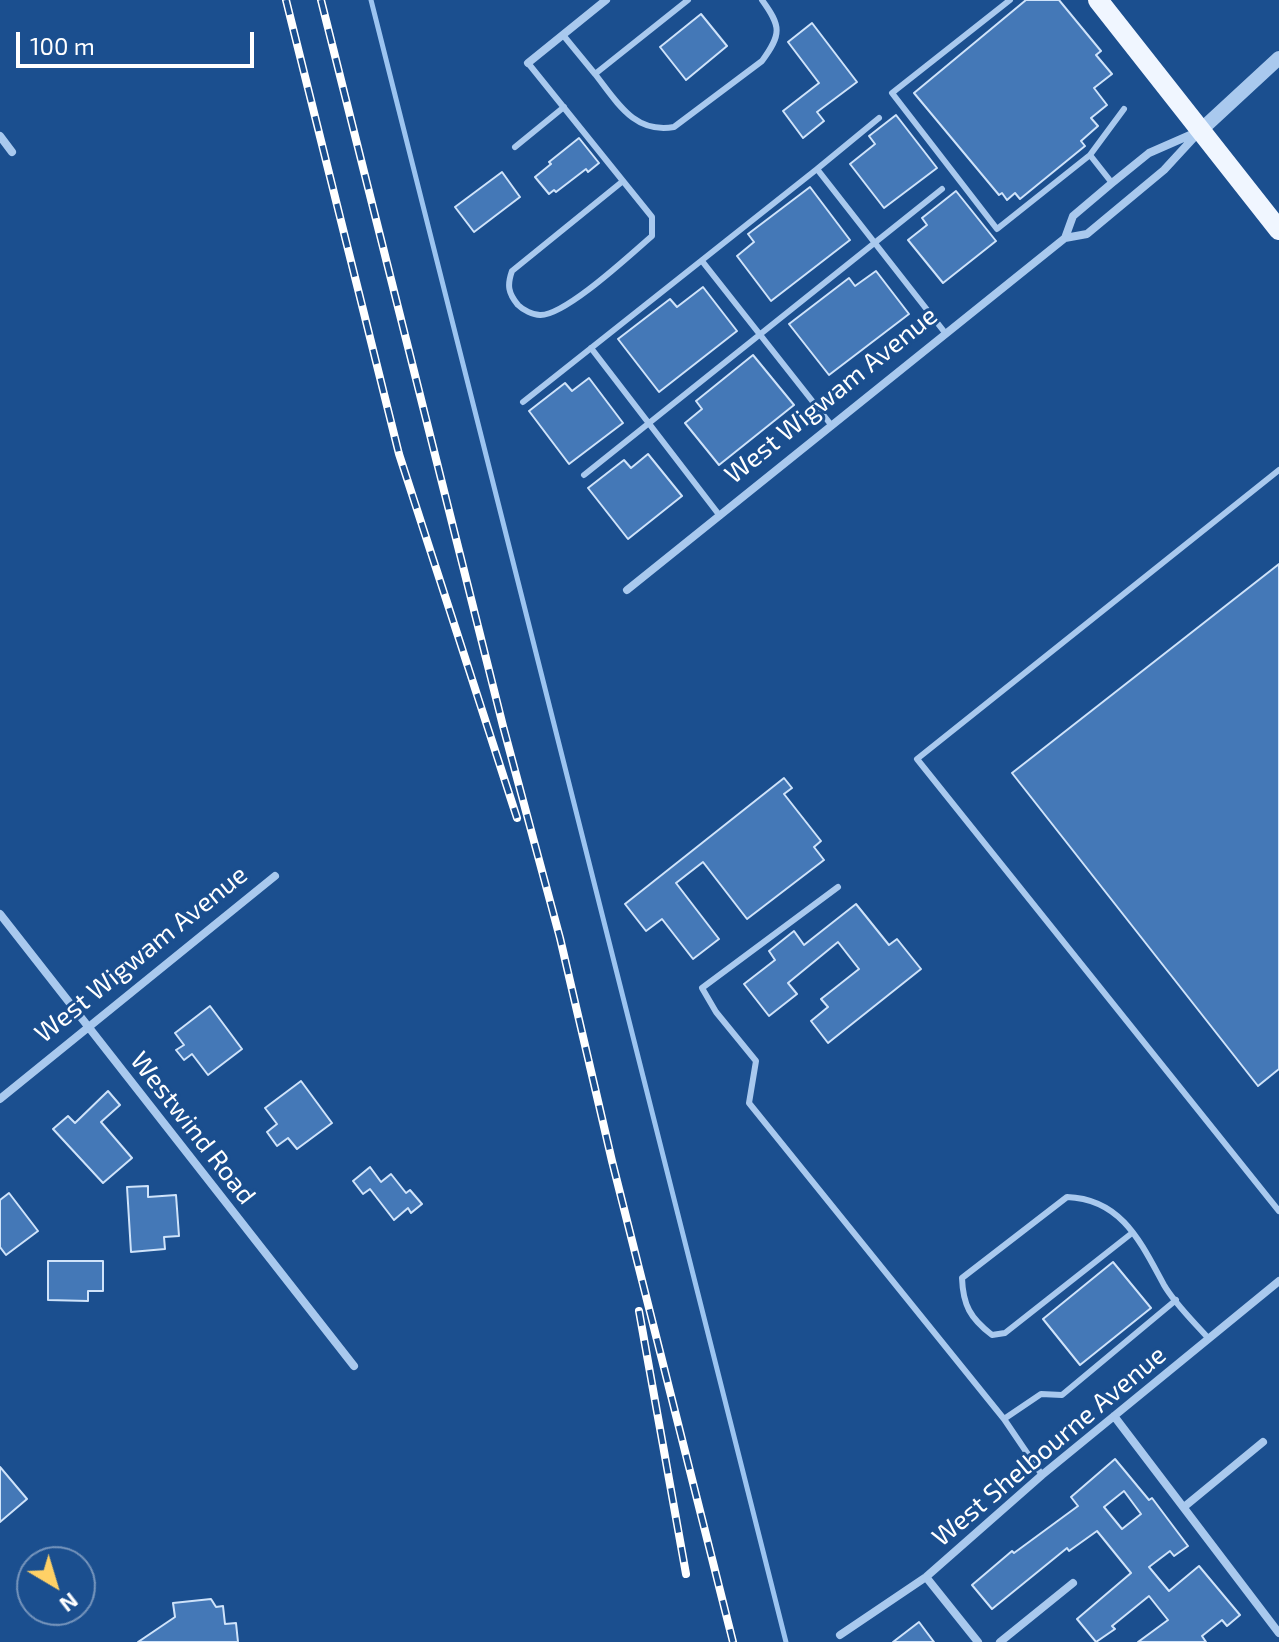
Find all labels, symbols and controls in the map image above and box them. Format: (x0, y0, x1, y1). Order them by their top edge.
scale bar (20, 16, 258, 66)
text: 100 m (30, 31, 95, 60)
street label: West Wigwam Avenue (719, 300, 943, 490)
street label: West Wigwam Avenue (29, 859, 253, 1049)
street label: Westwind Road (124, 1046, 262, 1210)
street label: West Shelbourne Avenue (926, 1339, 1172, 1553)
north arrow (16, 1546, 96, 1626)
text: N (55, 1588, 84, 1618)

